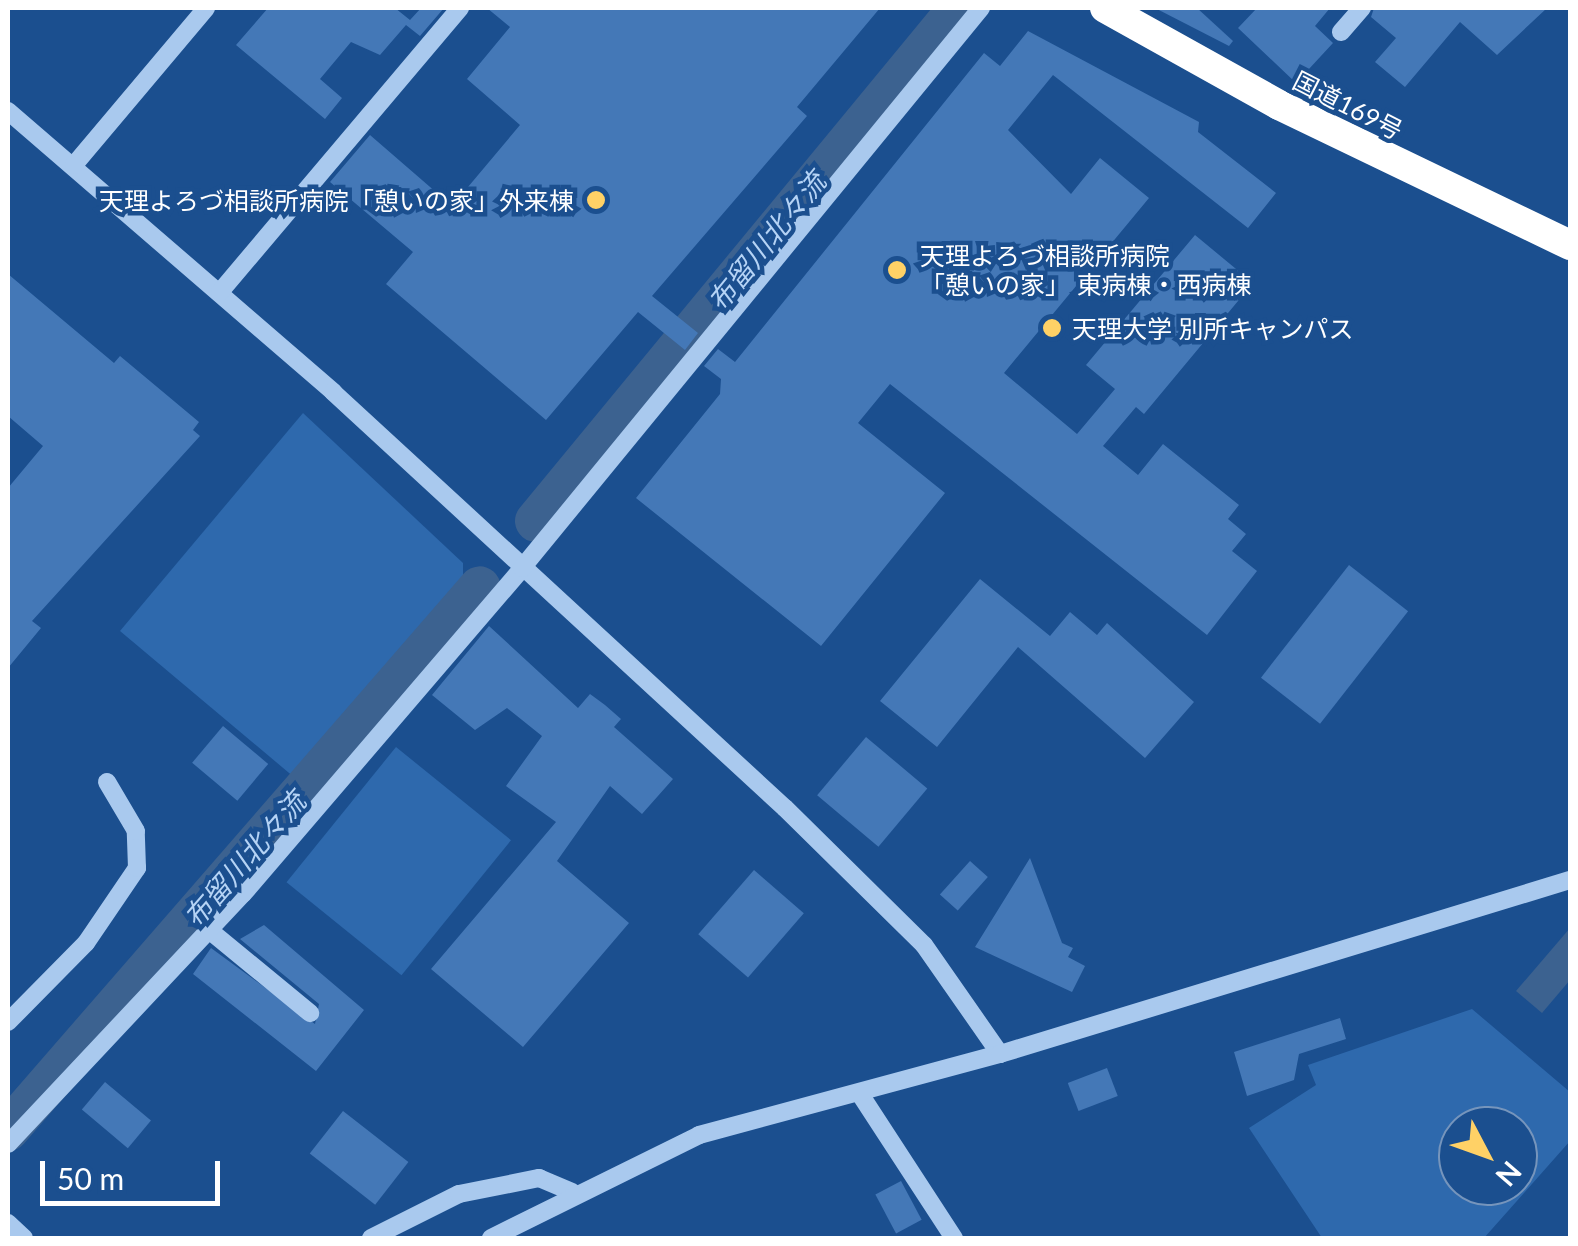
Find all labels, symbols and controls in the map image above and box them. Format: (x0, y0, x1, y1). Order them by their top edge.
street label: 国道169号 (1288, 65, 1408, 145)
water label: 布留川北々流 (700, 165, 832, 317)
place label: 天理よろづ相談所病院「憩いの家」外来棟 (99, 185, 574, 215)
marker: 天理よろづ相談所病院「憩いの家」外来棟 (583, 187, 609, 213)
place label: 天理よろづ相談所病院 「憩いの家」 東病棟・西病棟 (920, 241, 1251, 300)
marker: 天理よろづ相談所病院 「憩いの家」 東病棟・西病棟 (884, 257, 910, 283)
place label: 天理大学 別所キャンパス (1072, 313, 1353, 343)
marker: 天理大学 別所キャンパス (1041, 317, 1063, 339)
water label: 布留川北々流 (176, 785, 312, 933)
north arrow (1438, 1106, 1538, 1206)
scale bar (45, 1141, 225, 1203)
text: N (1489, 1155, 1529, 1194)
text: 50 m (57, 1160, 124, 1196)

